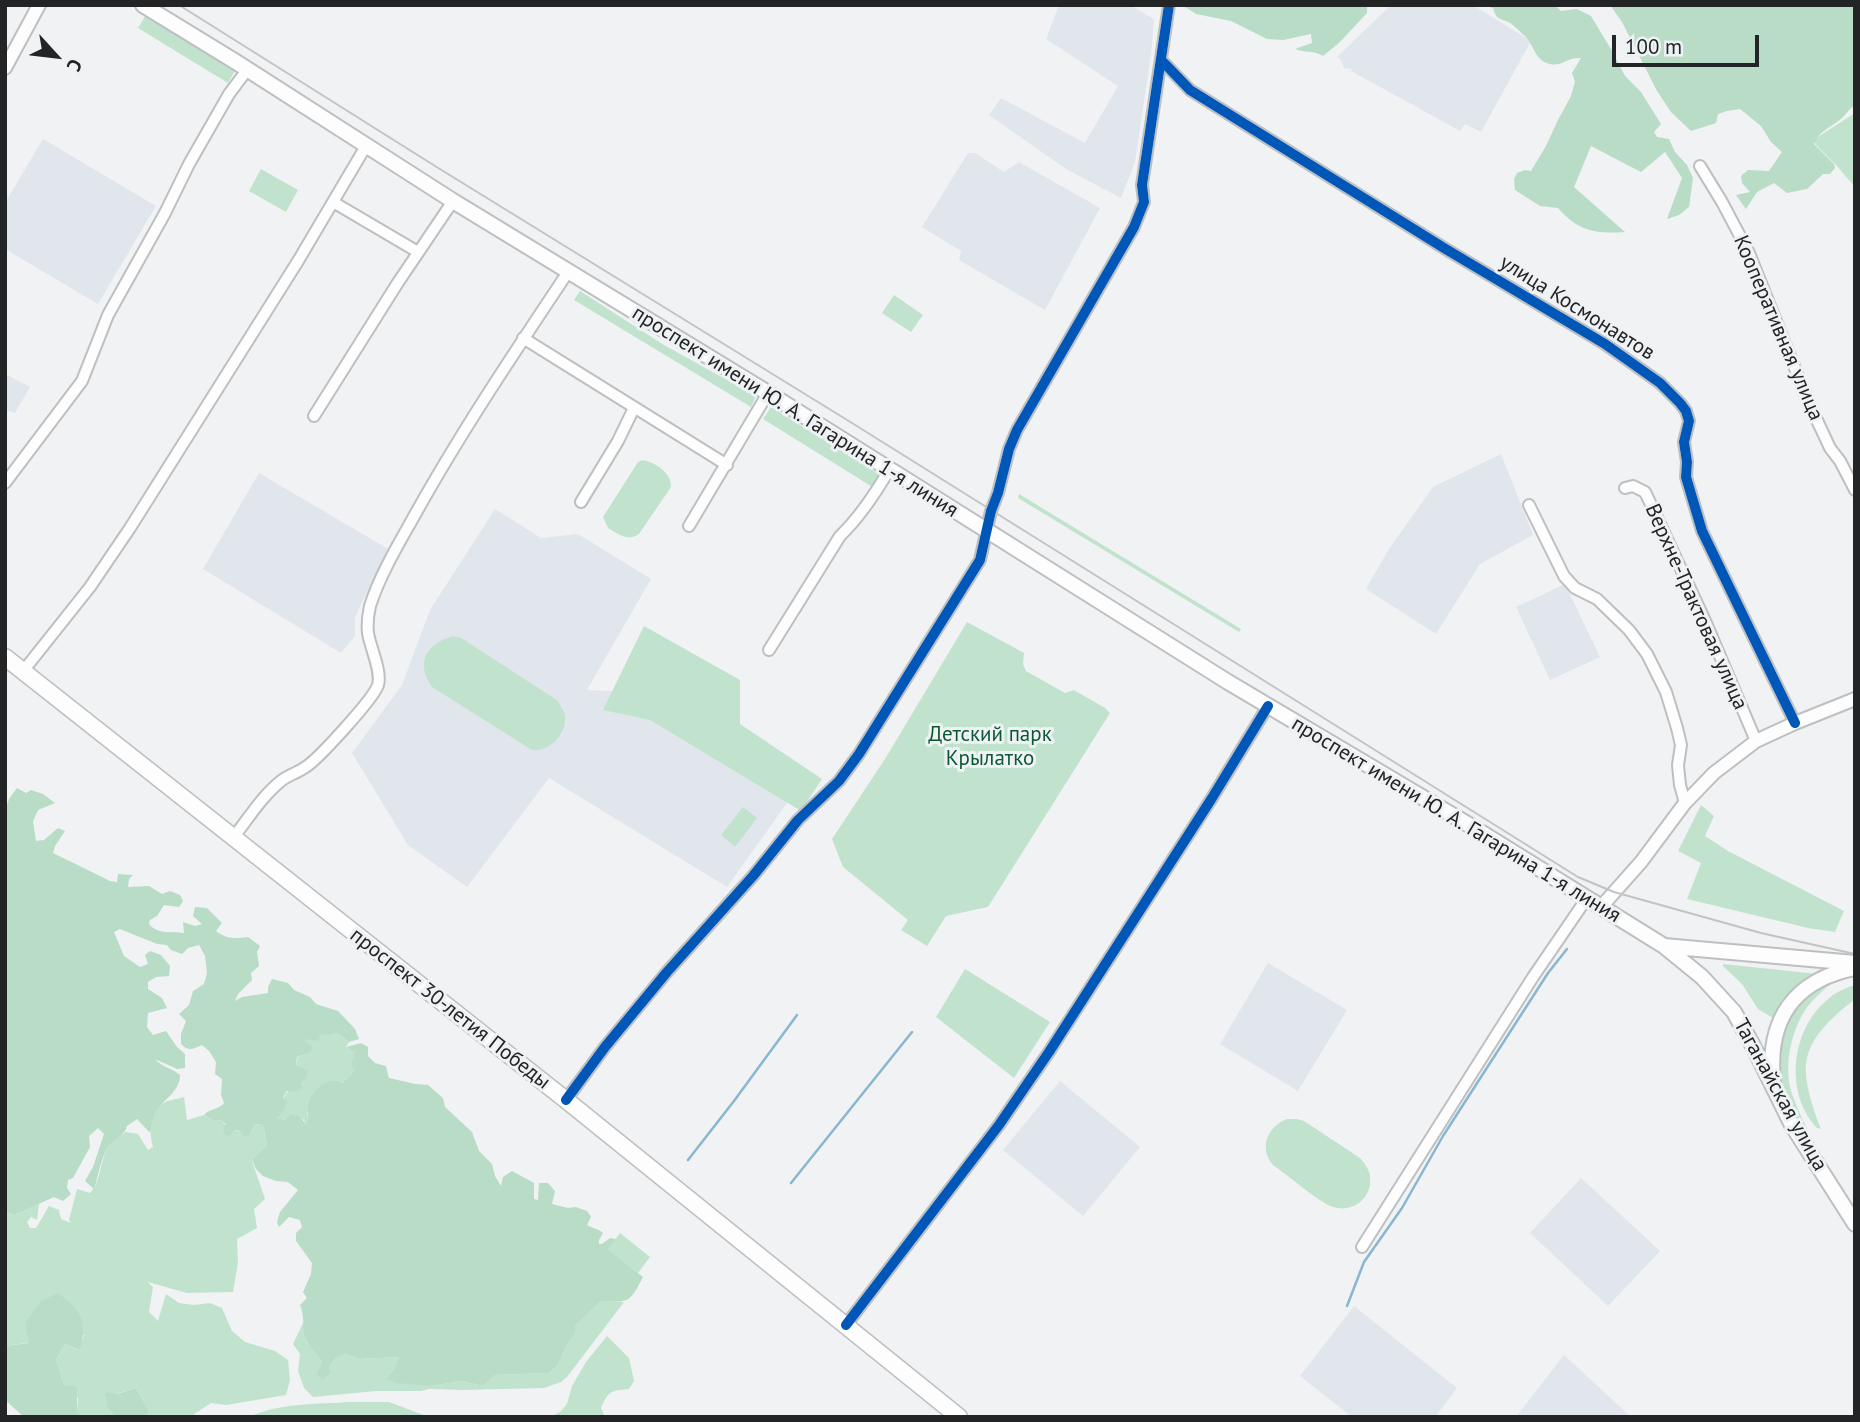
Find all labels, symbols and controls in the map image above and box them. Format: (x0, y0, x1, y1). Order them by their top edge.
north arrow (21, 21, 91, 91)
scale bar (1615, 21, 1762, 65)
text: 100 m (1625, 33, 1682, 60)
text: С (62, 55, 88, 76)
street label: Кооперативная улица (1728, 232, 1828, 424)
street label: улица Космонавтов (1495, 250, 1659, 366)
street label: проспект имени Ю. А. Гагарина 1-я линия (627, 301, 963, 523)
street label: Верхне-Трактовая улица (1639, 500, 1753, 714)
street label: проспект имени Ю. А. Гагарина 1-я линия (1287, 711, 1625, 929)
park label: Детский парк Крылатко (928, 722, 1052, 772)
street label: проспект 30-летия Победы (345, 923, 555, 1095)
street label: Таганайская улица (1728, 1015, 1832, 1175)

